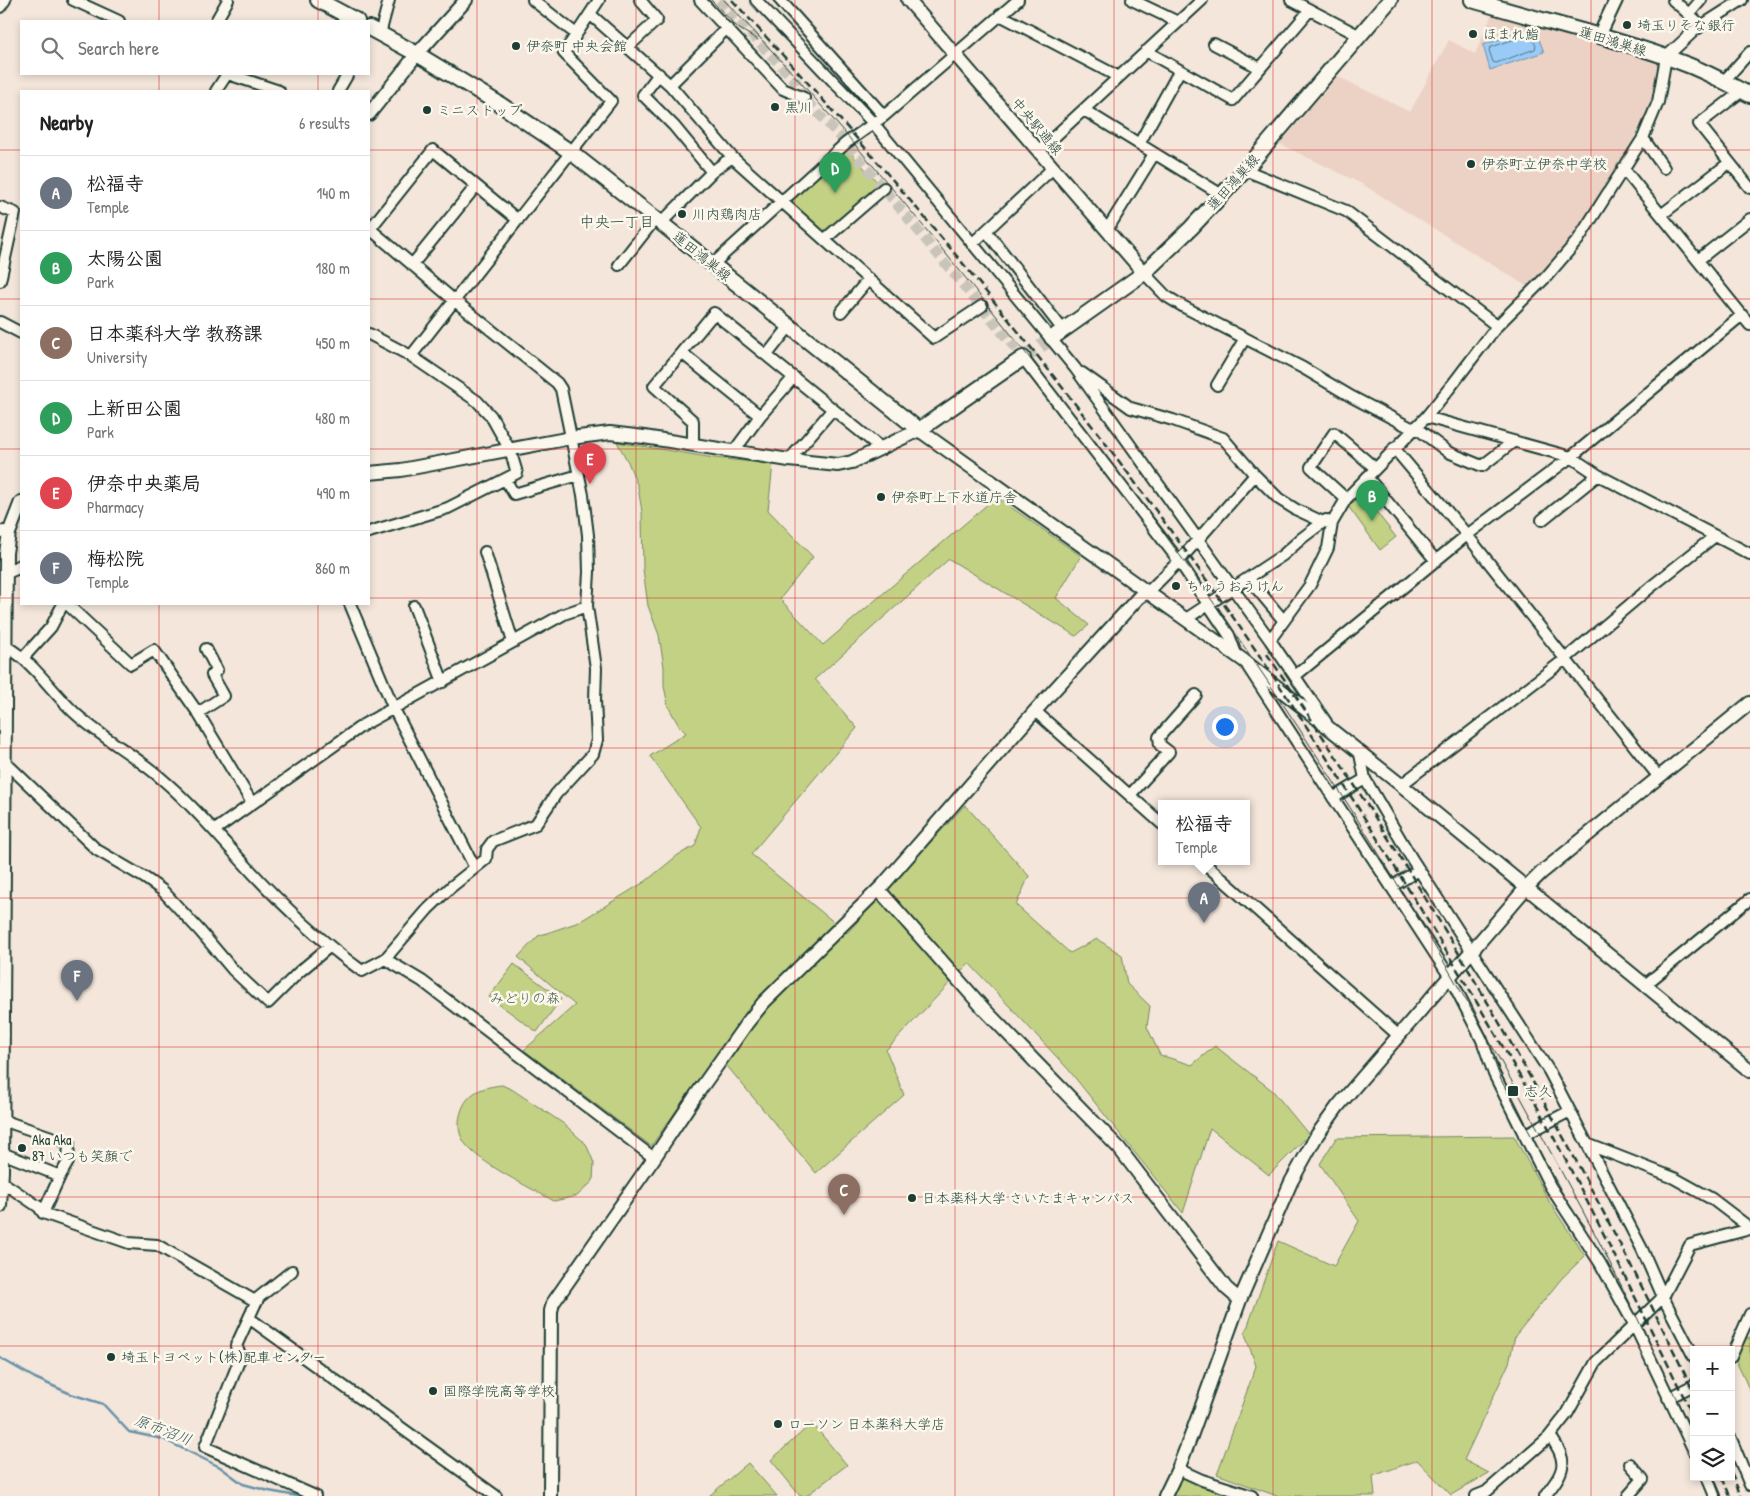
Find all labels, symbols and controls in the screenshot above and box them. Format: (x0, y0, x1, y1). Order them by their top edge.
place label: 埼玉りそな銀行 (1637, 15, 1735, 34)
marker: 埼玉りそな銀行 (1621, 19, 1633, 31)
search box (20, 20, 370, 75)
street label: 蓮田鴻巣線 (1577, 21, 1649, 60)
place label: ほまれ鮨 (1483, 24, 1539, 43)
marker: ほまれ鮨 (1467, 28, 1479, 40)
icon: search (38, 34, 66, 62)
text: Search here (78, 35, 159, 61)
place label: 伊奈町 中央会館 (526, 36, 627, 55)
marker: 伊奈町 中央会館 (510, 40, 522, 52)
street label: 中央駅通線 (1008, 93, 1067, 159)
place label: 黒川 (785, 97, 813, 116)
place label: ミニストップ (437, 100, 522, 119)
marker: 黒川 (769, 101, 781, 113)
marker: ミニストップ (421, 104, 433, 116)
text: Nearby (40, 108, 93, 137)
text: 6 results (299, 112, 350, 134)
street label: 蓮田鴻巣線 (1202, 149, 1263, 214)
pin: D (819, 152, 851, 193)
place label: 伊奈町立伊奈中学校 (1481, 154, 1607, 173)
marker: 伊奈町立伊奈中学校 (1465, 158, 1477, 170)
text: 松福寺 (87, 170, 144, 196)
text: A (52, 182, 60, 204)
text: 140 m (316, 182, 350, 204)
text: Temple (87, 196, 129, 218)
place label: 川内鶏肉店 (692, 204, 762, 223)
marker: 川内鶏肉店 (676, 208, 688, 220)
district label: 中央一丁目 (579, 211, 655, 232)
street label: 蓮田鴻巣線 (669, 226, 735, 285)
text: 太陽公園 (87, 245, 163, 271)
text: B (52, 257, 60, 279)
text: 180 m (316, 257, 350, 279)
text: Park (87, 271, 114, 293)
text: 日本薬科大学 教務課 (87, 320, 262, 346)
text: C (52, 332, 60, 354)
text: 450 m (316, 332, 350, 354)
text: University (87, 346, 148, 368)
text: 上新田公園 (87, 395, 182, 421)
text: D (52, 407, 60, 429)
text: 480 m (315, 407, 350, 429)
text: Park (87, 421, 114, 443)
pin: E (574, 443, 606, 484)
text: 伊奈中央薬局 (87, 470, 201, 496)
pin: B (1356, 480, 1388, 521)
text: E (52, 482, 60, 504)
text: 490 m (316, 482, 350, 504)
place label: 伊奈町上下水道庁舎 (891, 487, 1017, 506)
marker: 伊奈町上下水道庁舎 (875, 491, 887, 503)
text: Pharmacy (87, 496, 144, 518)
text: 梅松院 (87, 545, 144, 571)
text: F (53, 557, 59, 579)
text: 860 m (315, 557, 350, 579)
text: Temple (87, 571, 129, 593)
place label: ちゅうおうけん (1186, 576, 1284, 595)
marker: ちゅうおうけん (1170, 580, 1182, 592)
your location (1212, 714, 1238, 740)
popup (1158, 800, 1250, 865)
text: 松福寺 (1175, 810, 1233, 836)
text: Temple (1175, 836, 1218, 858)
pin: A (1188, 882, 1220, 923)
pin: F (61, 960, 93, 1001)
park label: みどりの森 (490, 988, 560, 1007)
place label: 志久 (1524, 1081, 1552, 1100)
marker: 志久 (1506, 1084, 1520, 1098)
place label: Aka Aka 87 いつも笑顔で (32, 1130, 132, 1165)
marker: Aka Aka 87 いつも笑顔で (16, 1142, 28, 1154)
pin: C (828, 1174, 860, 1215)
place label: 日本薬科大学 さいたまキャンパス (922, 1188, 1134, 1207)
marker: 日本薬科大学 さいたまキャンパス (906, 1192, 918, 1204)
map controls (1690, 1346, 1735, 1481)
button: + (1690, 1346, 1735, 1391)
place label: 埼玉トヨペット(株)配車センター (121, 1347, 326, 1366)
marker: 埼玉トヨペット(株)配車センター (105, 1351, 117, 1363)
place label: 国際学院高等学校 (443, 1381, 555, 1400)
marker: 国際学院高等学校 (427, 1385, 439, 1397)
button: − (1690, 1391, 1735, 1436)
water label: 原市沼川 (131, 1409, 195, 1450)
place label: ローソン 日本薬科大学店 (788, 1414, 945, 1433)
marker: ローソン 日本薬科大学店 (772, 1418, 784, 1430)
button: layers (1690, 1436, 1735, 1481)

